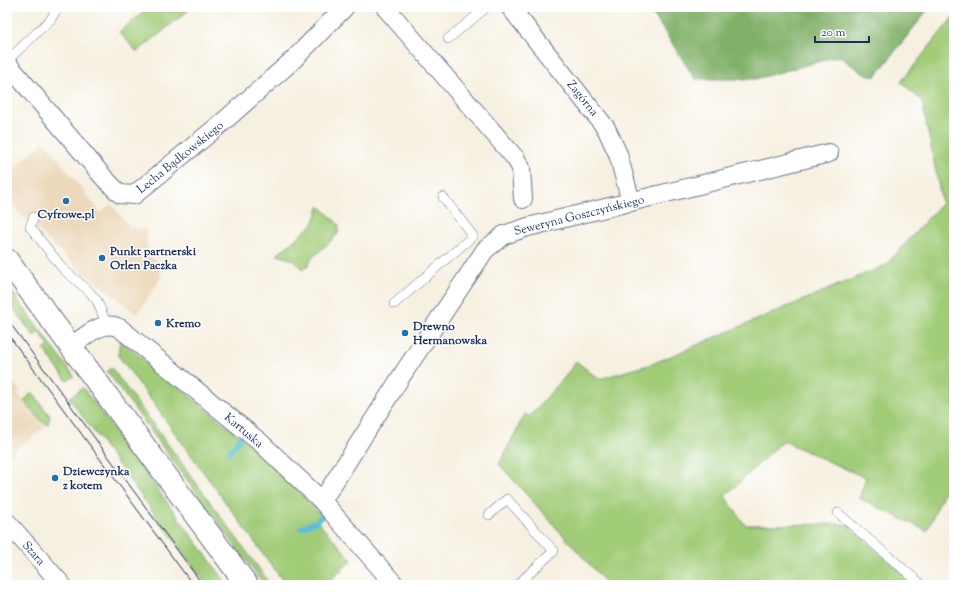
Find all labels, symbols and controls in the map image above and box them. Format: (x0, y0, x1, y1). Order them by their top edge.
scale bar (815, 18, 869, 44)
text: 20 m (821, 24, 846, 42)
street label: Zagórna (562, 77, 603, 121)
street label: Lecha Bądkowskiego (133, 117, 228, 199)
street label: Seweryna Goszczyńskiego (512, 191, 647, 241)
marker: Cyfrowe.pl (61, 196, 71, 206)
place label: Cyfrowe.pl (37, 206, 95, 224)
place label: Punkt partnerski Orlen Paczka (109, 243, 197, 275)
marker: Punkt partnerski Orlen Paczka (97, 253, 107, 263)
place label: Kremo (165, 315, 201, 333)
marker: Kremo (153, 318, 163, 328)
place label: Drewno Hermanowska (412, 318, 487, 350)
marker: Drewno Hermanowska (400, 328, 410, 338)
street label: Kartuska (220, 409, 267, 453)
place label: Dziewczynka z kotem (62, 463, 130, 495)
marker: Dziewczynka z kotem (50, 473, 60, 483)
street label: Szara (18, 538, 49, 570)

